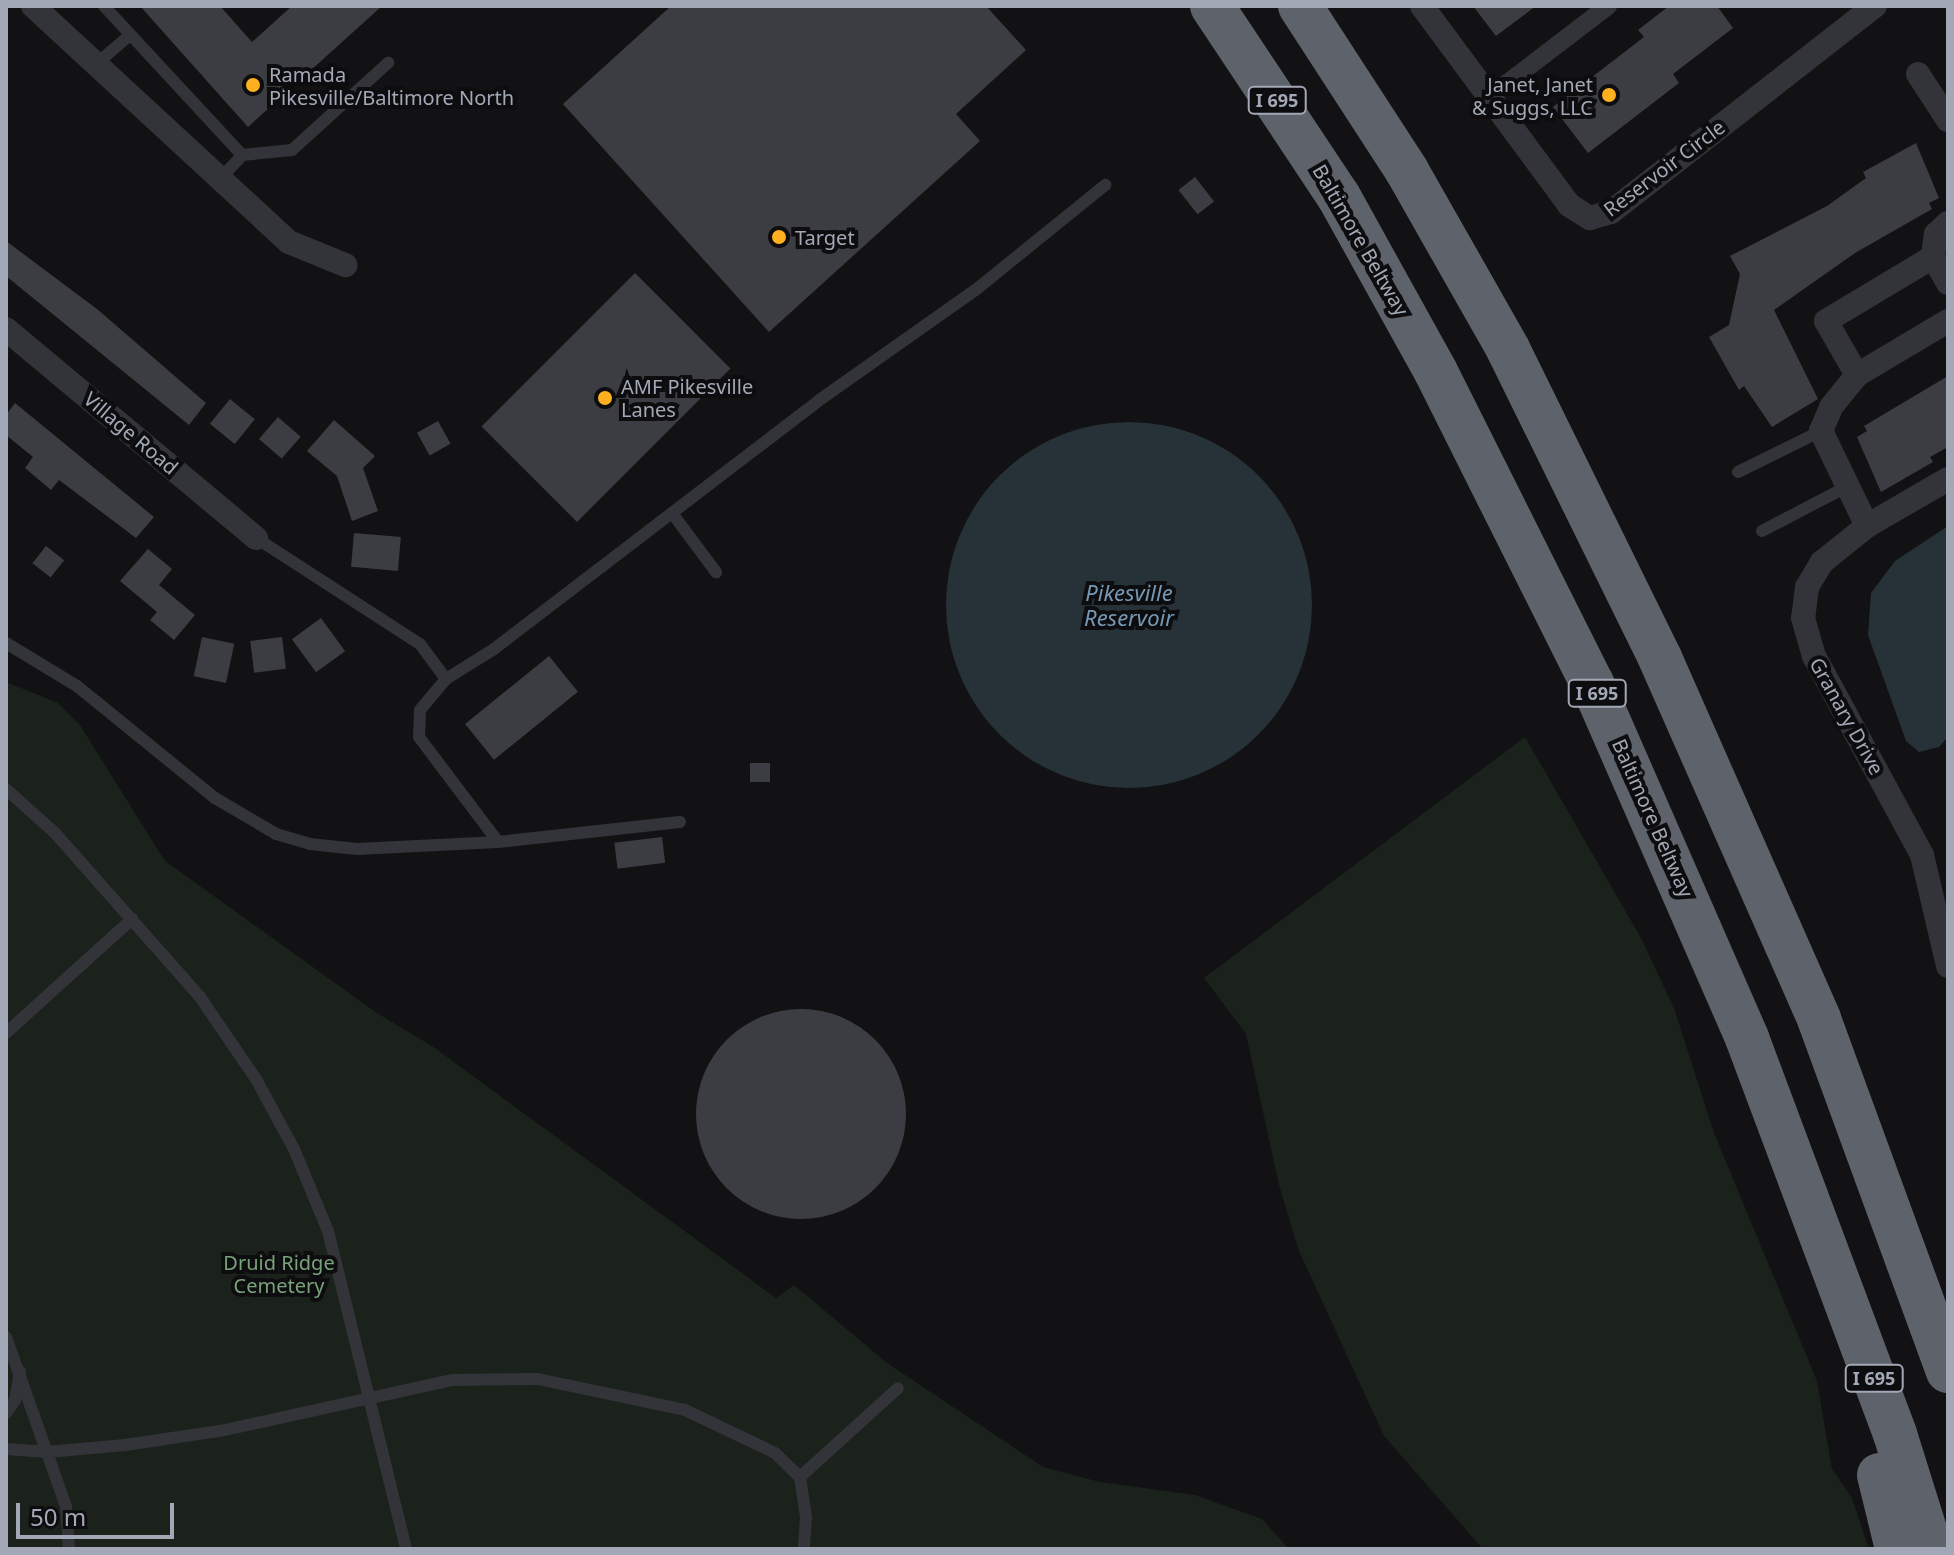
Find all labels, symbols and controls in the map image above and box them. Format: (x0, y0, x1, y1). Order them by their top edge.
place label: Ramada Pikesville/Baltimore North (269, 62, 514, 109)
place label: Janet, Janet & Suggs, LLC (1472, 72, 1593, 119)
marker: Ramada Pikesville/Baltimore North (244, 76, 262, 94)
road number: I 695 (1247, 86, 1307, 114)
marker: Janet, Janet & Suggs, LLC (1600, 86, 1618, 104)
street label: Reservoir Circle (1599, 115, 1729, 221)
street label: Baltimore Beltway (1308, 160, 1414, 320)
place label: Target (795, 225, 855, 249)
marker: Target (770, 228, 788, 246)
place label: AMF Pikesville Lanes (621, 374, 753, 421)
street label: Village Road (79, 387, 183, 479)
marker: AMF Pikesville Lanes (596, 389, 614, 407)
water label: Pikesville Reservoir (1084, 579, 1174, 630)
street label: Granary Drive (1805, 653, 1889, 779)
road number: I 695 (1567, 679, 1627, 707)
street label: Baltimore Beltway (1607, 735, 1699, 901)
park label: Druid Ridge Cemetery (223, 1251, 335, 1298)
road number: I 695 (1844, 1364, 1904, 1392)
scale bar (20, 1487, 178, 1537)
text: 50 m (30, 1500, 86, 1533)

